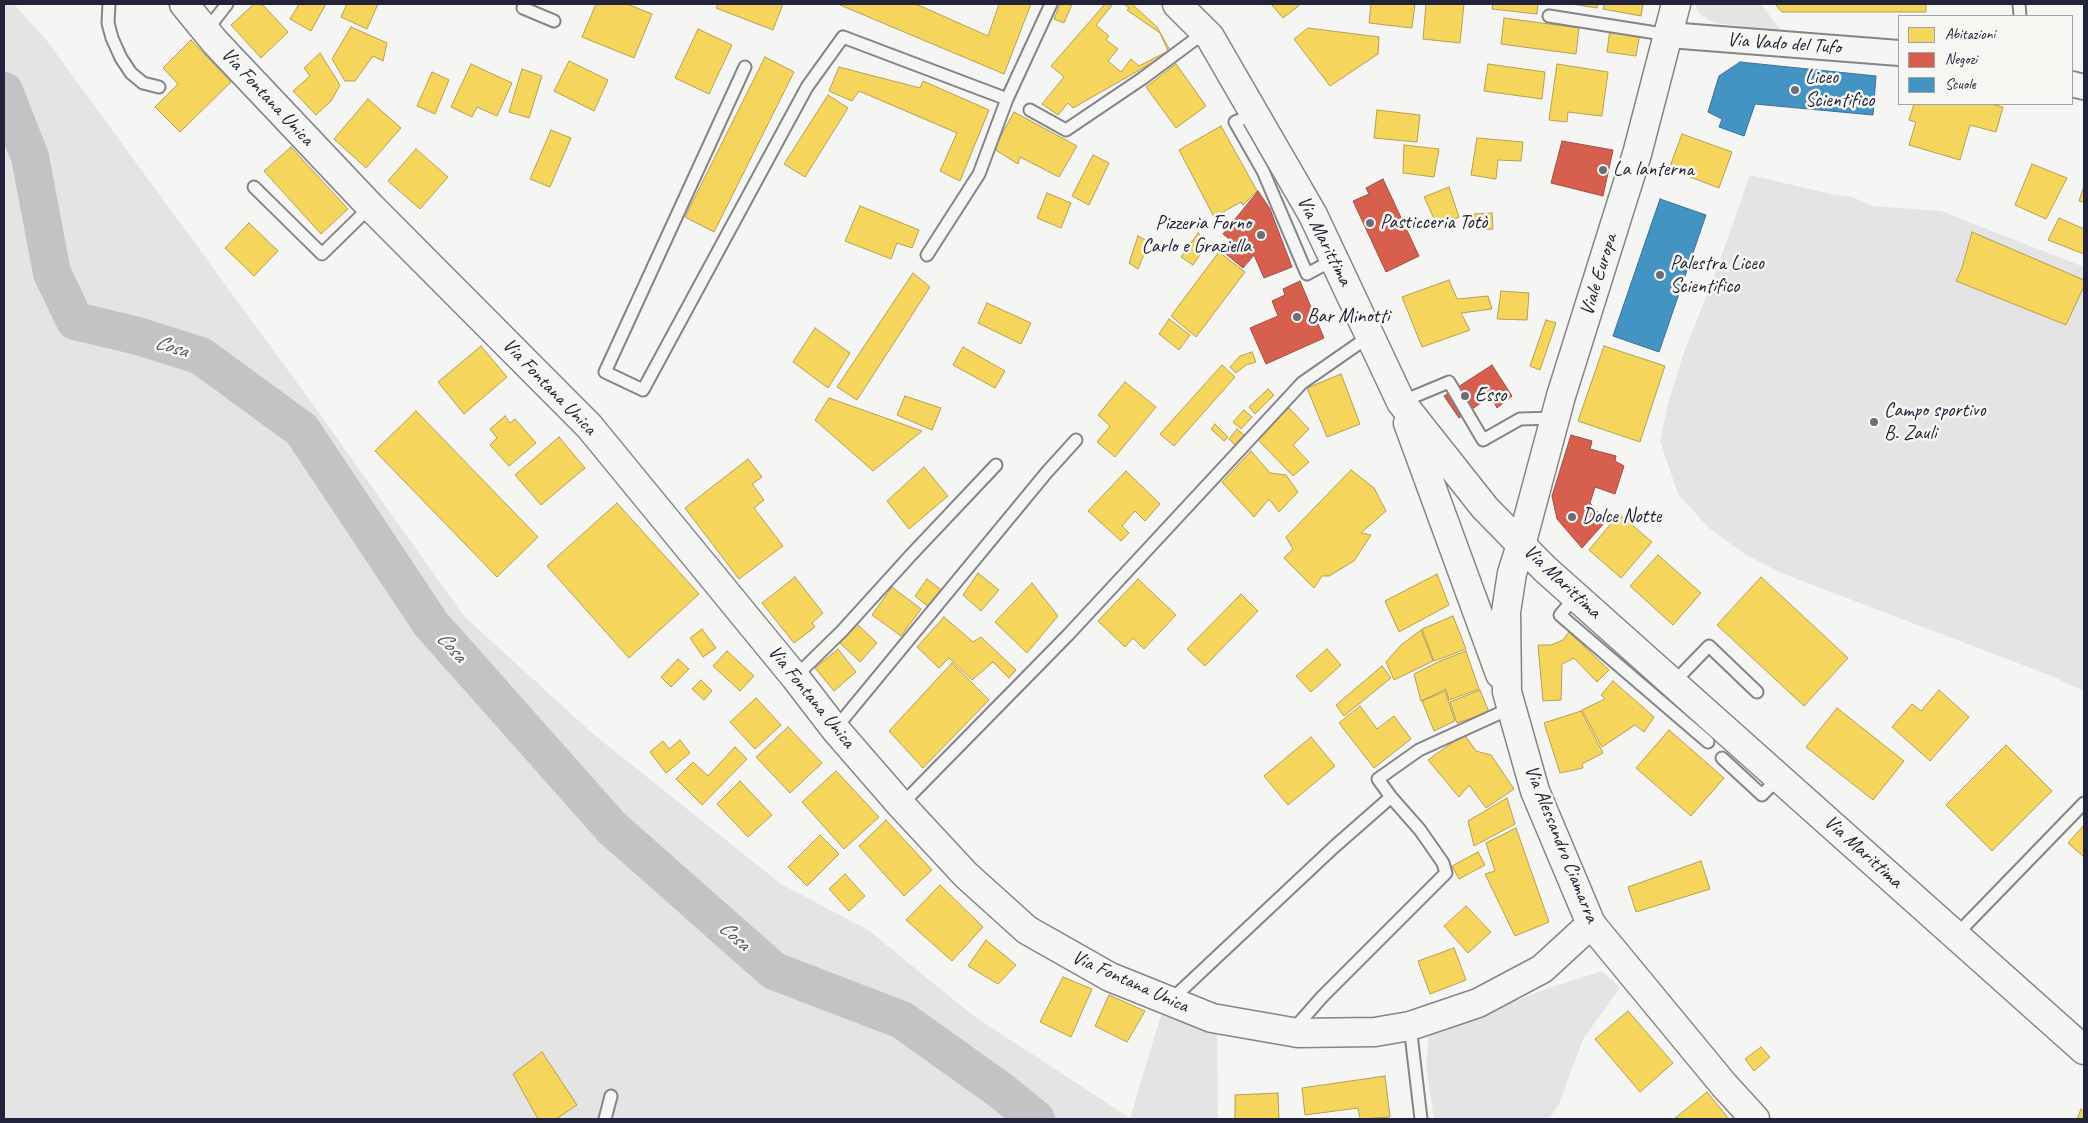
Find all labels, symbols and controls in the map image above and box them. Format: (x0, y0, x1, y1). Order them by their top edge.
legend (1898, 15, 2073, 105)
text: Abitazioni (1945, 25, 1995, 44)
street label: Via Vado del Tufo (1726, 28, 1842, 60)
street label: Via Fontana Unica (216, 43, 318, 151)
text: Negozi (1945, 50, 1977, 69)
place label: Liceo Scientifico (1805, 66, 1874, 113)
text: Scuole (1945, 75, 1976, 94)
marker: Liceo Scientifico (1789, 84, 1801, 96)
place label: La lanterna (1613, 158, 1694, 182)
marker: La lanterna (1597, 164, 1609, 176)
street label: Via Marittima (1291, 192, 1357, 290)
place label: Pasticceria Totò (1380, 211, 1487, 235)
place label: Pizzeria Forno Carlo e Graziella (1141, 212, 1251, 259)
marker: Pasticceria Totò (1364, 217, 1376, 229)
marker: Pizzeria Forno Carlo e Graziella (1255, 229, 1267, 241)
street label: Viale Europa (1575, 231, 1623, 319)
place label: Palestra Liceo Scientifico (1670, 252, 1764, 299)
marker: Palestra Liceo Scientifico (1654, 269, 1666, 281)
place label: Bar Minotti (1307, 305, 1390, 329)
marker: Bar Minotti (1291, 311, 1303, 323)
water label: Cosa (151, 330, 191, 364)
street label: Via Fontana Unica (497, 334, 601, 440)
place label: Esso (1475, 384, 1506, 408)
marker: Esso (1459, 390, 1471, 402)
place label: Campo sportivo B. Zauli (1884, 399, 1986, 446)
marker: Campo sportivo B. Zauli (1868, 416, 1880, 428)
place label: Dolce Notte (1582, 505, 1661, 529)
marker: Dolce Notte (1566, 511, 1578, 523)
street label: Via Marittima (1518, 540, 1606, 624)
water label: Cosa (431, 626, 471, 668)
street label: Via Fontana Unica (762, 641, 860, 753)
street label: Via Alessandro Ciamarra (1518, 762, 1604, 926)
street label: Via Marittima (1819, 810, 1907, 894)
water label: Cosa (713, 916, 755, 956)
street label: Via Fontana Unica (1068, 946, 1192, 1018)

